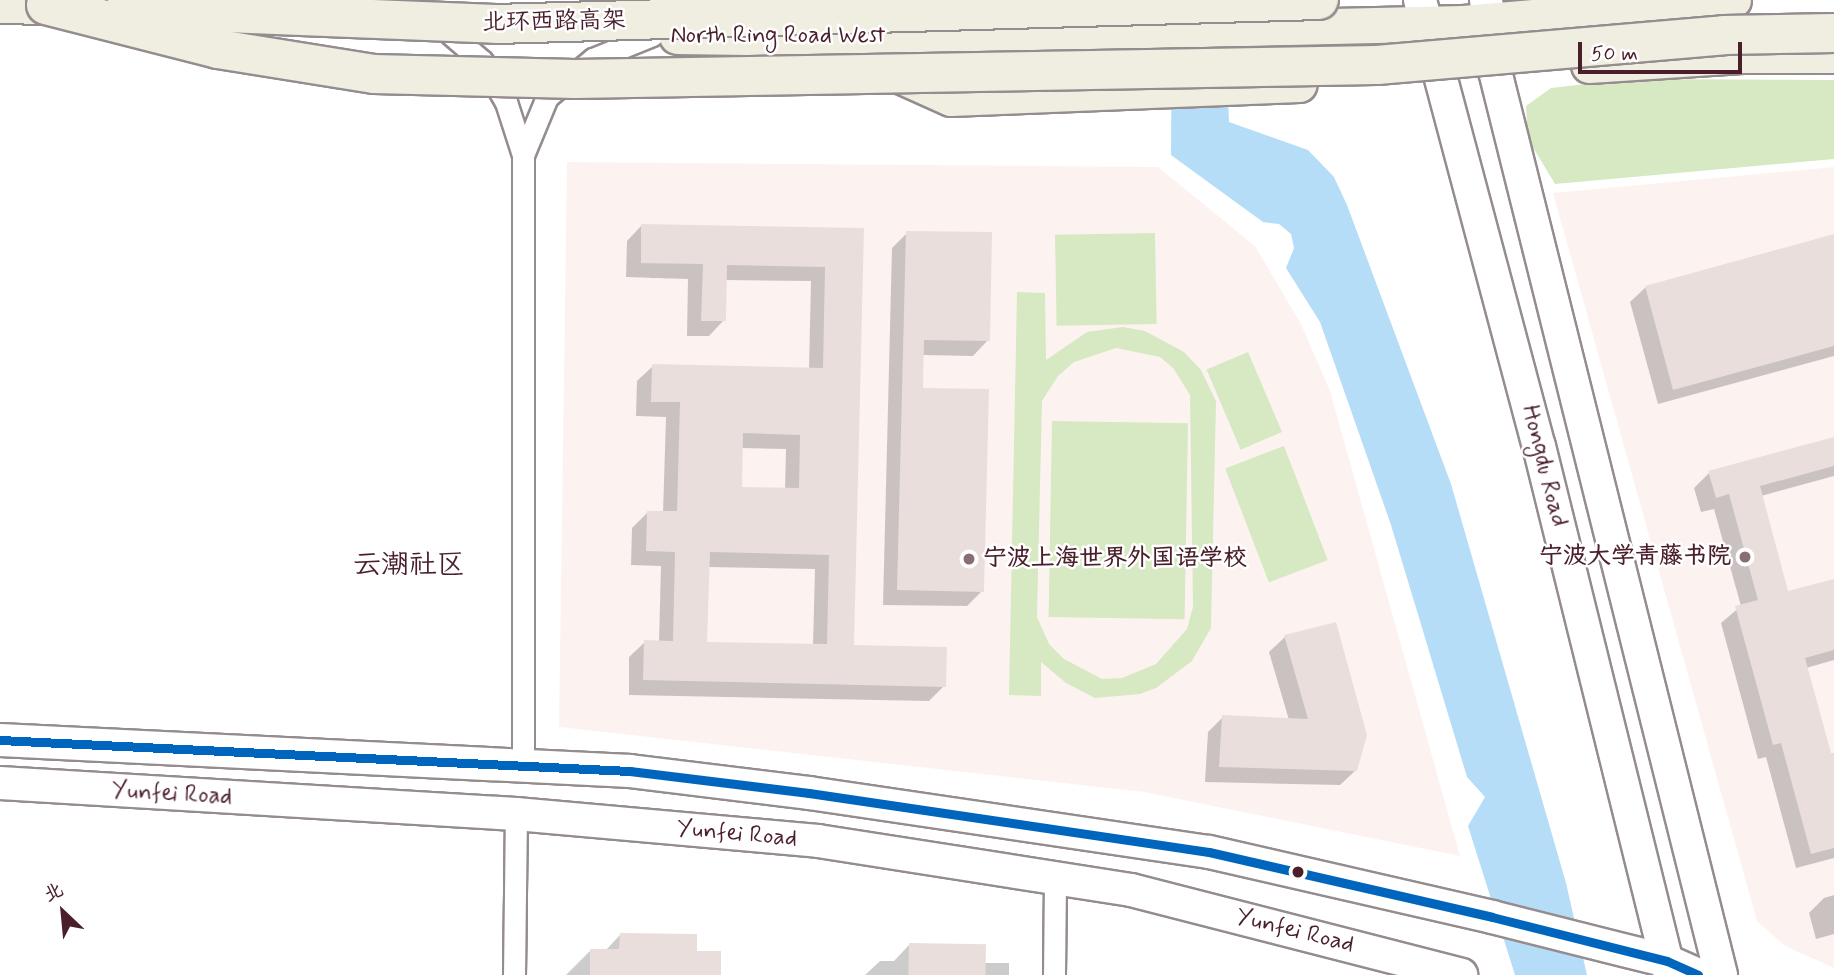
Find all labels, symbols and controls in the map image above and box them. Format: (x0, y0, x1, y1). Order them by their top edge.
street label: 北环西路高架 (482, 6, 626, 38)
street label: North Ring Road West (670, 22, 886, 50)
scale bar (1582, 28, 1746, 72)
text: 50 m (1591, 40, 1638, 68)
street label: Hongdu Road (1515, 402, 1573, 530)
place label: 宁波大学青藤书院 (1539, 543, 1731, 571)
place label: 宁波上海世界外国语学校 (983, 545, 1247, 573)
district label: 云潮社区 (353, 549, 465, 583)
marker: 宁波大学青藤书院 (1737, 549, 1753, 565)
marker: 宁波上海世界外国语学校 (961, 551, 977, 567)
street label: Yunfei Road (111, 776, 233, 812)
street label: Yunfei Road (676, 814, 798, 854)
unlabelled marker (1291, 865, 1305, 879)
north arrow (28, 877, 98, 947)
text: 北 (40, 877, 68, 908)
street label: Yunfei Road (1233, 902, 1357, 960)

